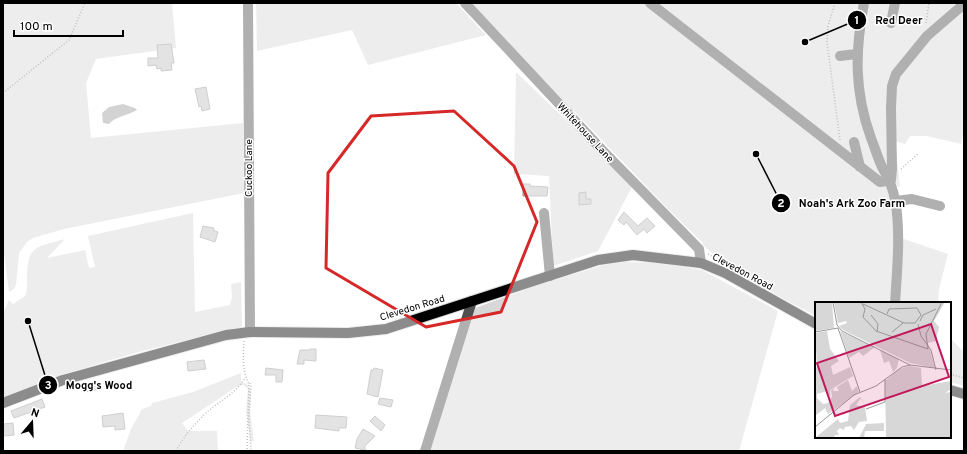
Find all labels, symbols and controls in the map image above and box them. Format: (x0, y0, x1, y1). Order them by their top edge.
callout: Red Deer (847, 8, 930, 31)
scale bar (14, 12, 123, 38)
text: 1 (855, 13, 859, 29)
text: Red Deer (875, 14, 923, 28)
text: 100 m (20, 19, 53, 35)
street label: Whitehouse Lane (554, 100, 616, 166)
street label: Cuckoo Lane (243, 139, 256, 197)
callout: Noah's Ark Zoo Farm (771, 191, 914, 214)
text: 2 (777, 196, 785, 212)
text: Noah's Ark Zoo Farm (799, 197, 905, 211)
street label: Clevedon Road (710, 251, 775, 294)
street label: Clevedon Road (378, 292, 446, 324)
inset map (815, 302, 951, 438)
callout: Mogg's Wood (38, 374, 140, 397)
text: 3 (44, 378, 52, 394)
text: Mogg's Wood (66, 379, 132, 393)
north arrow (12, 402, 52, 442)
text: N (29, 406, 41, 421)

